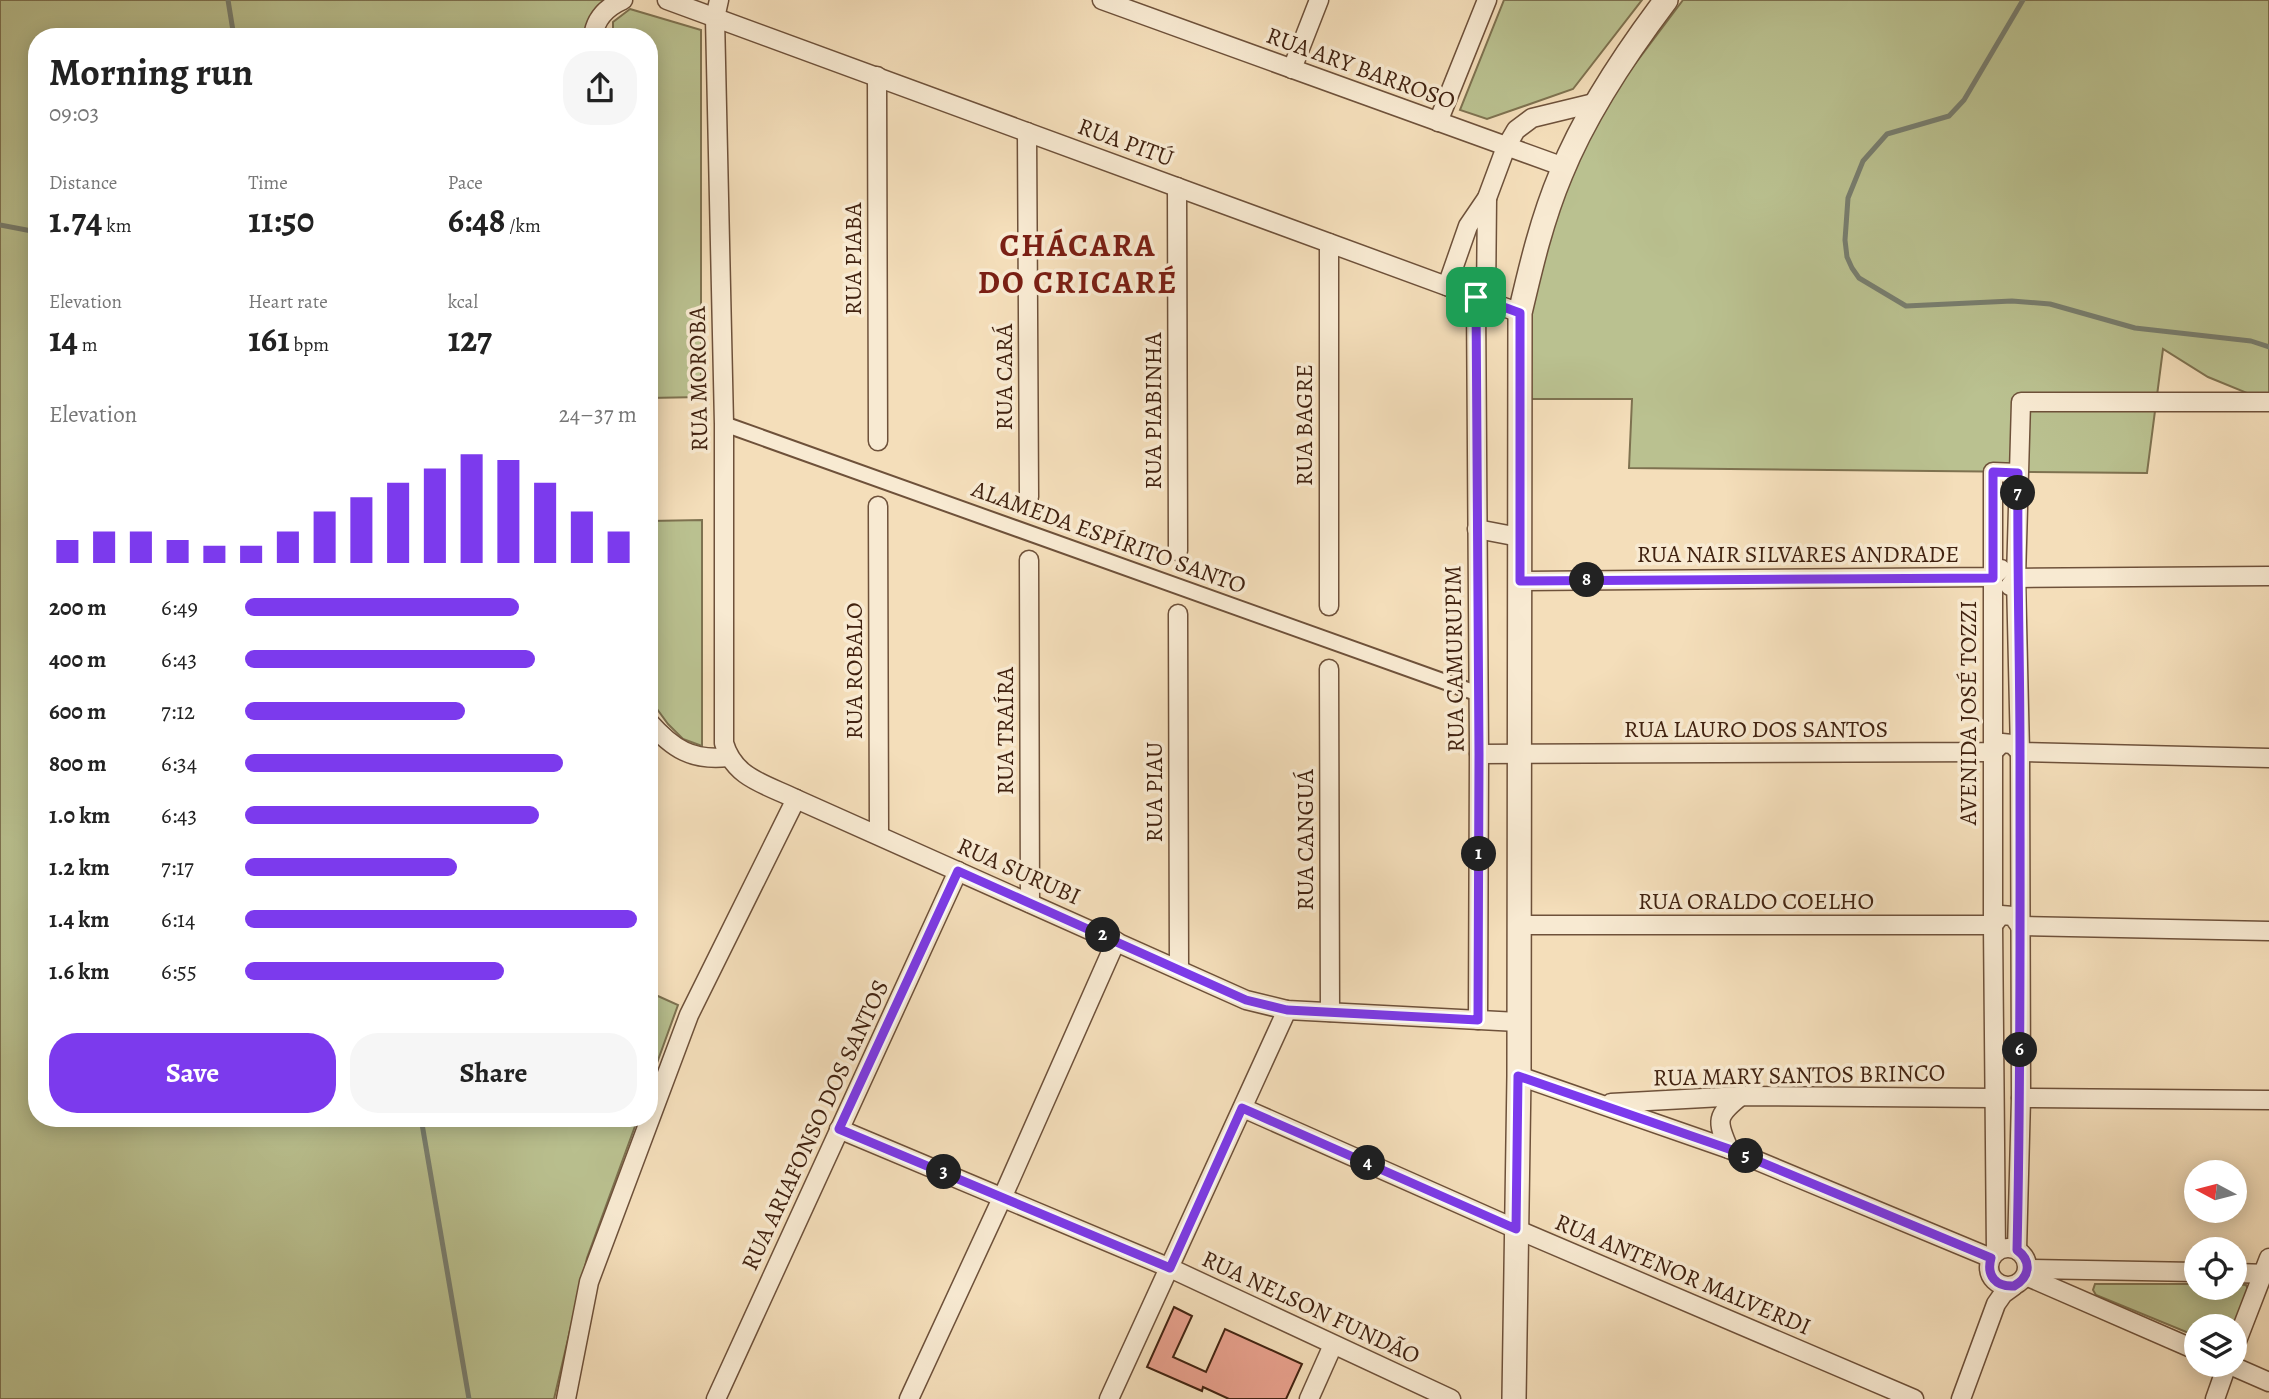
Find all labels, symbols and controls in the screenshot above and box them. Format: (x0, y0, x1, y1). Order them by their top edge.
street label: RUA ARY BARROSO (1262, 19, 1460, 117)
text: Morning run (49, 46, 253, 98)
button: share (563, 51, 637, 125)
text: 09:03 (49, 98, 99, 129)
street label: RUA PITÚ (1074, 110, 1178, 174)
text: Distance (49, 170, 117, 196)
text: Time (248, 170, 288, 196)
text: Pace (448, 170, 483, 196)
text: 1.74 (49, 196, 103, 244)
text: 11:50 (248, 196, 314, 244)
text: 6:48 (448, 196, 506, 244)
street label: RUA PIABA (837, 201, 869, 316)
text: km (103, 213, 132, 239)
text: /km (506, 213, 541, 239)
district label: CHÁCARA DO CRICARÉ (978, 223, 1178, 304)
pin (1446, 267, 1506, 327)
icon: arrive (1457, 278, 1495, 316)
text: Elevation (49, 289, 122, 315)
text: Heart rate (248, 289, 328, 315)
text: kcal (448, 289, 478, 315)
street label: RUA MOROBA (681, 305, 715, 452)
text: 14 (49, 315, 78, 363)
text: 161 (248, 315, 290, 363)
text: 127 (448, 315, 492, 363)
street label: RUA CARÁ (988, 323, 1020, 430)
text: m (78, 332, 98, 358)
text: bpm (290, 332, 329, 358)
street label: RUA PIABINHA (1137, 332, 1169, 489)
street label: RUA BAGRE (1288, 364, 1320, 486)
text: Elevation (49, 399, 137, 430)
text: 24–37 m (559, 399, 637, 430)
street label: ALAMEDA ESPÍRITO SANTO (967, 472, 1250, 602)
pin: 7 (2000, 476, 2036, 510)
text: 7 (2013, 479, 2022, 505)
street label: RUA NAIR SILVARES ANDRADE (1637, 538, 1959, 570)
pin: 8 (1570, 562, 1604, 598)
street label: RUA CAMURUPIM (1436, 565, 1472, 753)
text: 8 (1582, 566, 1591, 592)
text: 200 m (49, 592, 107, 623)
text: 6:49 (161, 592, 198, 623)
street label: AVENIDA JOSÉ TOZZI (1952, 601, 1984, 826)
street label: RUA ROBALO (838, 602, 870, 740)
text: 400 m (49, 644, 106, 675)
text: 6:43 (161, 644, 197, 675)
street label: RUA TRAÍRA (989, 666, 1021, 795)
text: 600 m (49, 696, 106, 727)
text: 7:12 (161, 696, 195, 727)
street label: RUA LAURO DOS SANTOS (1624, 713, 1888, 745)
street label: RUA PIAU (1138, 742, 1170, 842)
text: 800 m (49, 748, 106, 779)
text: 6:34 (161, 748, 197, 779)
street label: RUA CANGUÁ (1289, 768, 1321, 911)
text: 1.0 km (49, 800, 110, 831)
text: 6:43 (161, 800, 197, 831)
street label: RUA SURUBI (952, 830, 1086, 912)
pin: 1 (1462, 836, 1496, 872)
text: 1 (1475, 840, 1482, 866)
text: 1.2 km (49, 852, 110, 883)
text: 7:17 (161, 852, 194, 883)
street label: RUA ORALDO COELHO (1638, 885, 1874, 917)
text: 1.4 km (49, 904, 110, 935)
text: 6:14 (161, 904, 195, 935)
pin: 2 (1086, 918, 1120, 953)
text: 2 (1098, 921, 1107, 947)
text: 1.6 km (49, 956, 109, 987)
text: 6:55 (161, 956, 197, 987)
street label: RUA ARIAFONSO DOS SANTOS (734, 975, 896, 1275)
pin: 6 (2002, 1032, 2038, 1068)
button: Save (49, 1033, 336, 1113)
button: Share (350, 1033, 637, 1113)
text: 6 (2015, 1036, 2024, 1062)
street label: RUA MARY SANTOS BRINCO (1653, 1056, 1945, 1094)
pin: 5 (1728, 1138, 1764, 1174)
text: 5 (1741, 1142, 1750, 1168)
pin: 4 (1350, 1146, 1386, 1180)
text: 4 (1363, 1149, 1372, 1175)
pin: 3 (926, 1154, 962, 1190)
text: 3 (939, 1158, 948, 1184)
north arrow (2184, 1160, 2247, 1223)
map controls (2184, 1160, 2247, 1377)
street label: RUA ANTENOR MALVERDI (1550, 1206, 1816, 1342)
button: locate (2184, 1237, 2247, 1300)
street label: RUA NELSON FUNDÃO (1197, 1242, 1425, 1372)
button: layers (2184, 1314, 2247, 1377)

